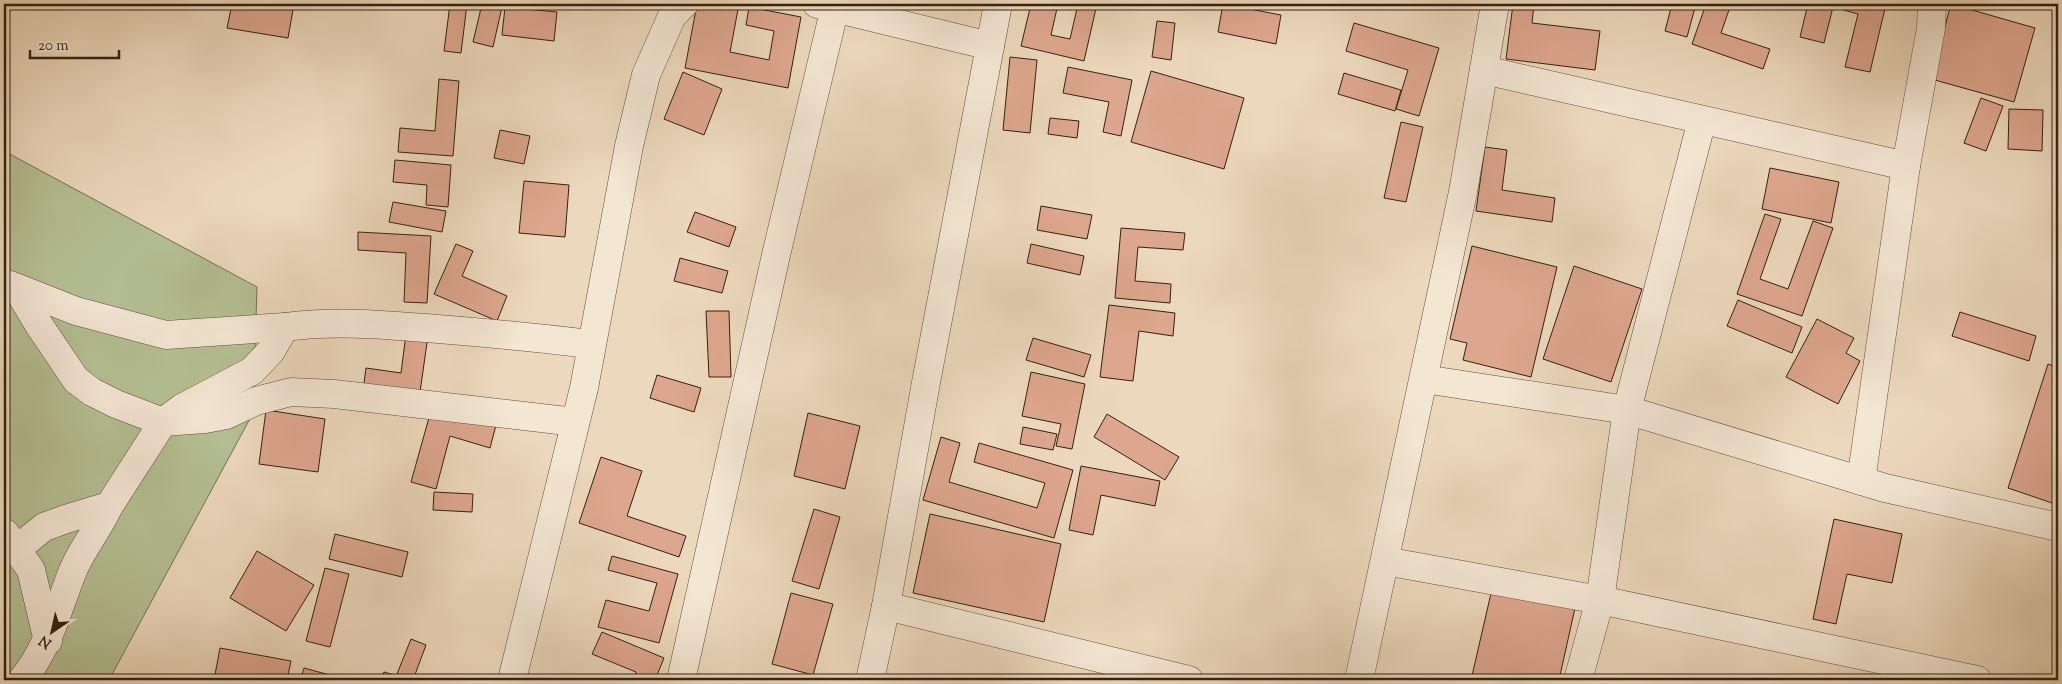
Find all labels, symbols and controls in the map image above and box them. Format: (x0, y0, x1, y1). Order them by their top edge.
scale bar (30, 28, 119, 60)
text: 20 m (38, 36, 69, 57)
north arrow (28, 606, 78, 656)
text: N (36, 630, 56, 653)

